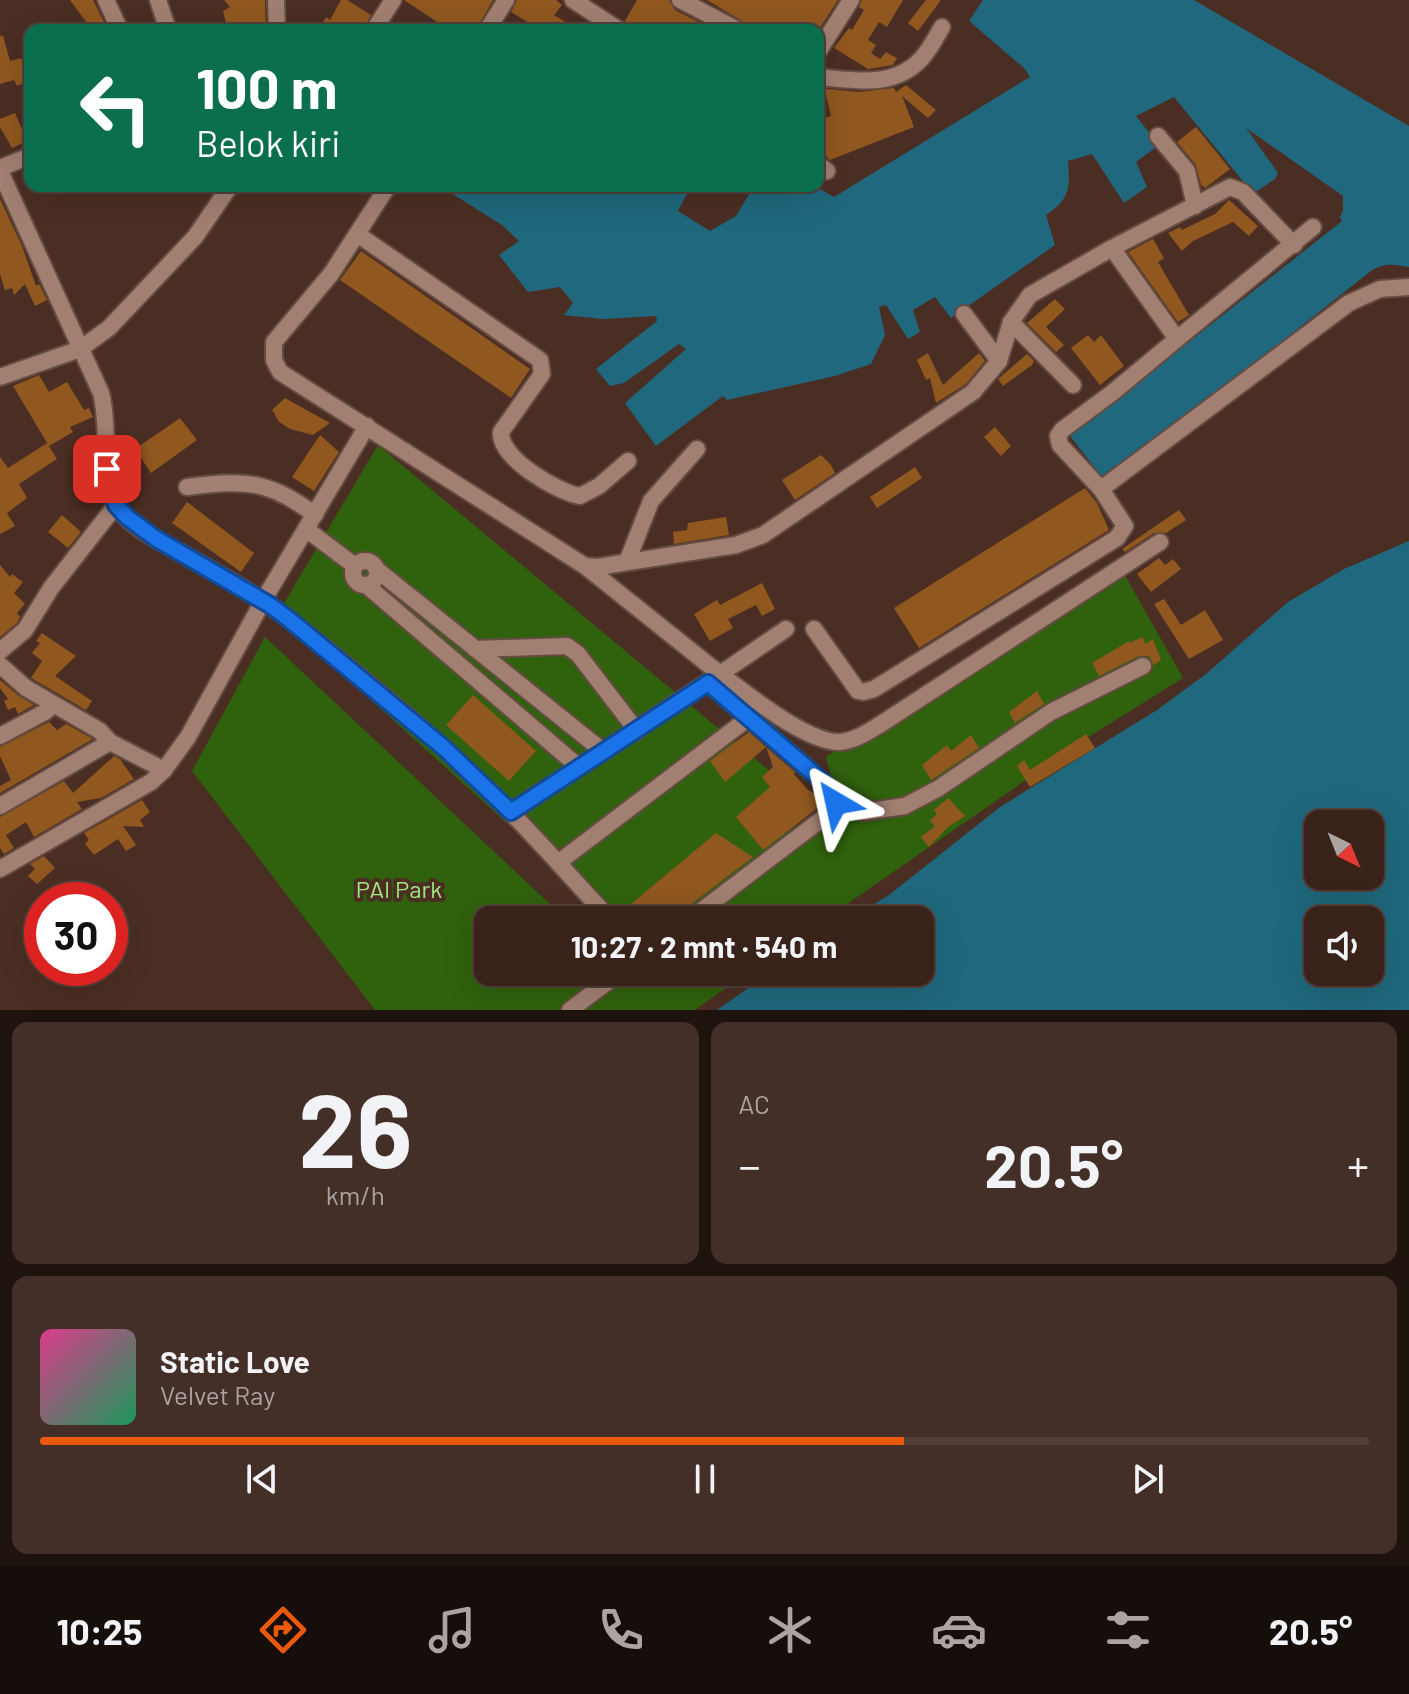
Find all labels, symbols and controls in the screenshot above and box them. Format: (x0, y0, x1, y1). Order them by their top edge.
text: 100 m (196, 53, 338, 120)
icon: left (64, 56, 168, 160)
text: Belok kiri (196, 121, 340, 164)
pin (73, 435, 141, 503)
icon: arrive (85, 447, 129, 491)
position arrow (794, 761, 878, 845)
north arrow (1304, 810, 1384, 890)
map controls (1304, 810, 1384, 986)
park label: PAI Park (356, 874, 442, 903)
speed limit sign: 30 (24, 882, 128, 986)
button: sound (1304, 906, 1384, 986)
text: 10:27 · 2 mnt · 540 m (571, 928, 837, 964)
text: 26 (298, 1064, 412, 1189)
text: AC (739, 1088, 770, 1119)
text: 20.5° (984, 1128, 1123, 1200)
text: − (739, 1138, 761, 1191)
text: + (1347, 1138, 1369, 1191)
text: km/h (326, 1179, 385, 1210)
text: Static Love (160, 1343, 310, 1379)
text: Velvet Ray (160, 1379, 275, 1410)
icon: previous (240, 1457, 284, 1501)
icon: pause (683, 1457, 727, 1501)
icon: next (1126, 1457, 1170, 1501)
icon: directions (255, 1602, 311, 1658)
icon: music (424, 1602, 480, 1658)
icon: phone (593, 1602, 649, 1658)
icon: climate (762, 1602, 818, 1658)
icon: car (931, 1602, 987, 1658)
icon: filters (1100, 1602, 1156, 1658)
text: 10:25 (56, 1609, 142, 1652)
text: 20.5° (1269, 1609, 1352, 1652)

